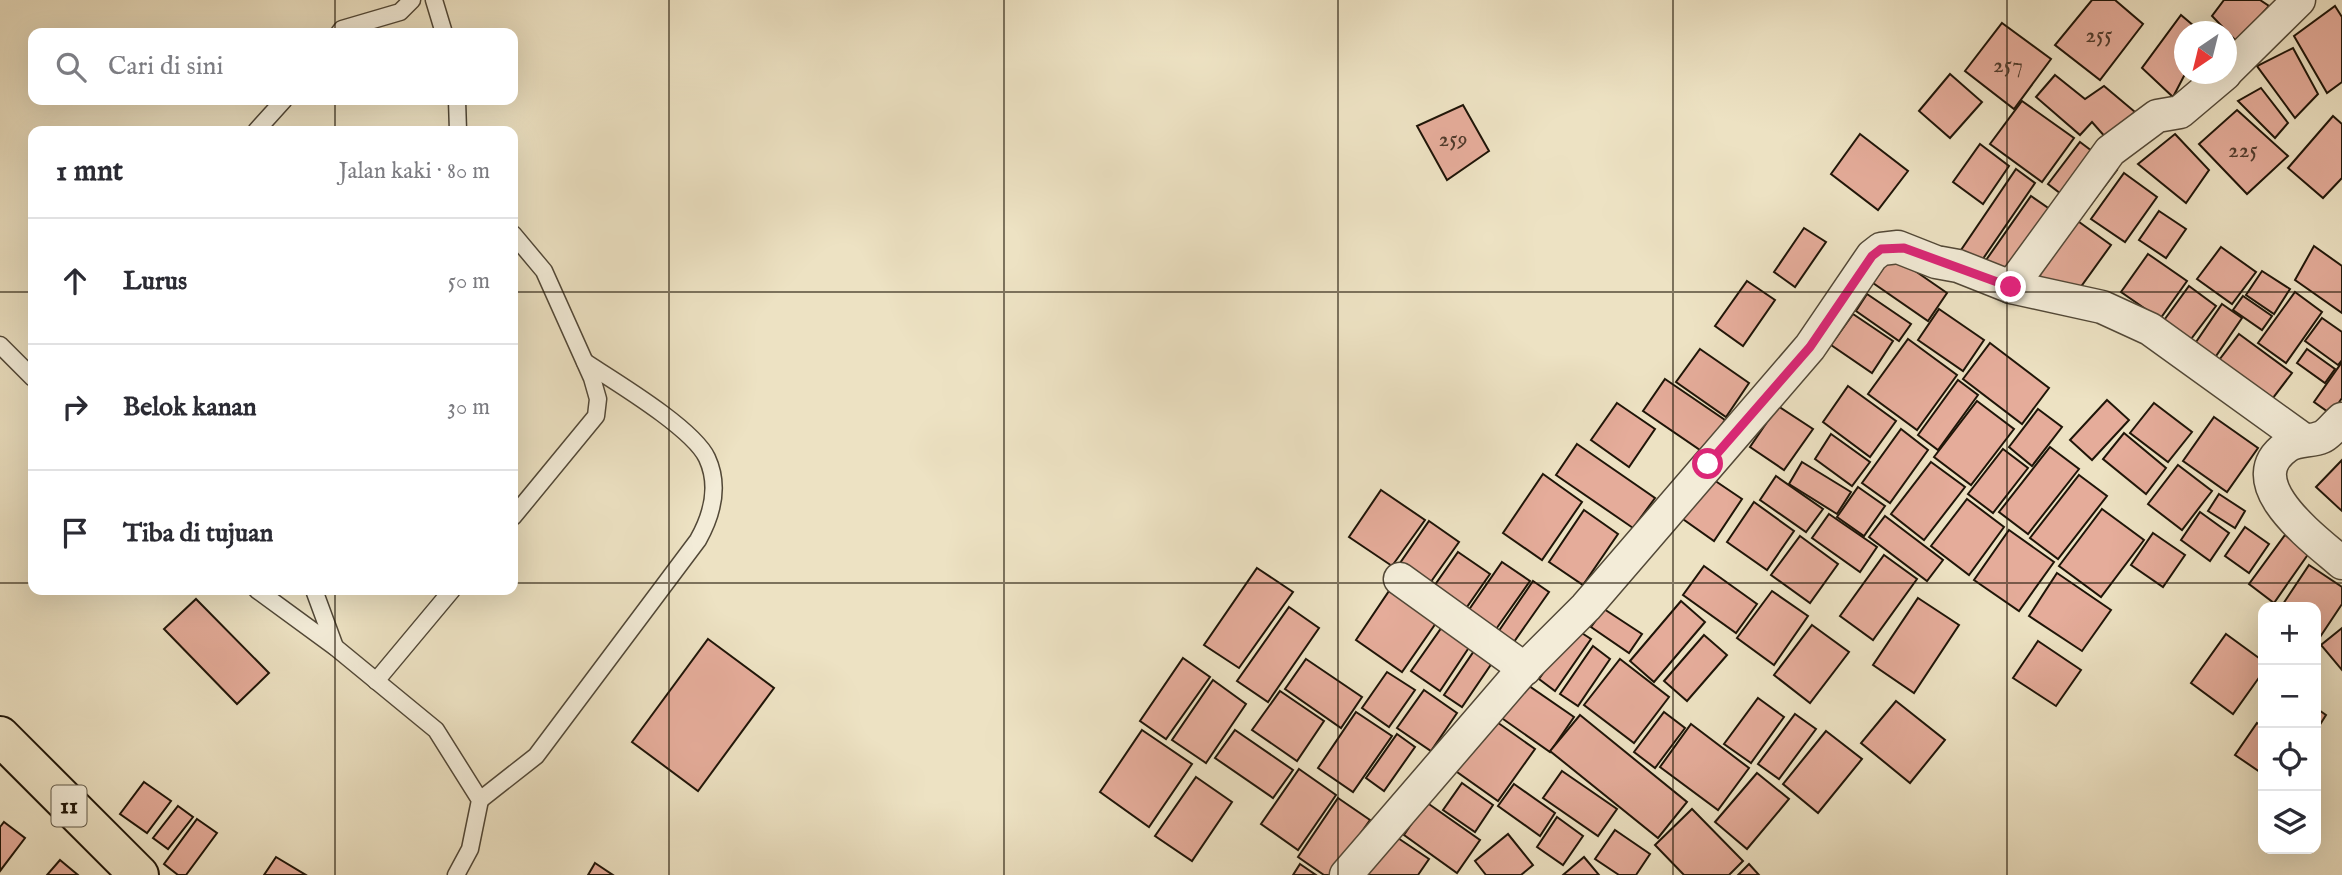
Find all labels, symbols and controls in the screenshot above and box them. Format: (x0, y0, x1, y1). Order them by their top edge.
house number: 255 (2085, 21, 2113, 50)
north arrow (2174, 21, 2237, 84)
search box (28, 28, 518, 105)
icon: search (52, 48, 90, 86)
text: Cari di sini (108, 50, 223, 83)
house number: 257 (1993, 51, 2023, 80)
house number: 259 (1438, 125, 1468, 154)
house number: 225 (2228, 136, 2258, 165)
text: 1 mnt (56, 153, 123, 191)
text: Jalan kaki · 80 m (339, 157, 490, 186)
icon: ahead (56, 262, 94, 300)
text: Lurus (123, 265, 187, 298)
text: 50 m (448, 267, 490, 296)
route end (1995, 271, 2026, 302)
icon: right (56, 388, 94, 426)
text: Belok kanan (123, 391, 257, 424)
text: 30 m (447, 393, 490, 422)
route start (1692, 448, 1723, 479)
icon: arrive (56, 514, 94, 552)
text: Tiba di tujuan (123, 517, 273, 550)
map controls (2258, 602, 2321, 854)
button: + (2258, 602, 2321, 665)
button: − (2258, 665, 2321, 728)
button: locate (2258, 728, 2321, 791)
road number: 11 (52, 786, 86, 826)
button: layers (2258, 791, 2321, 854)

